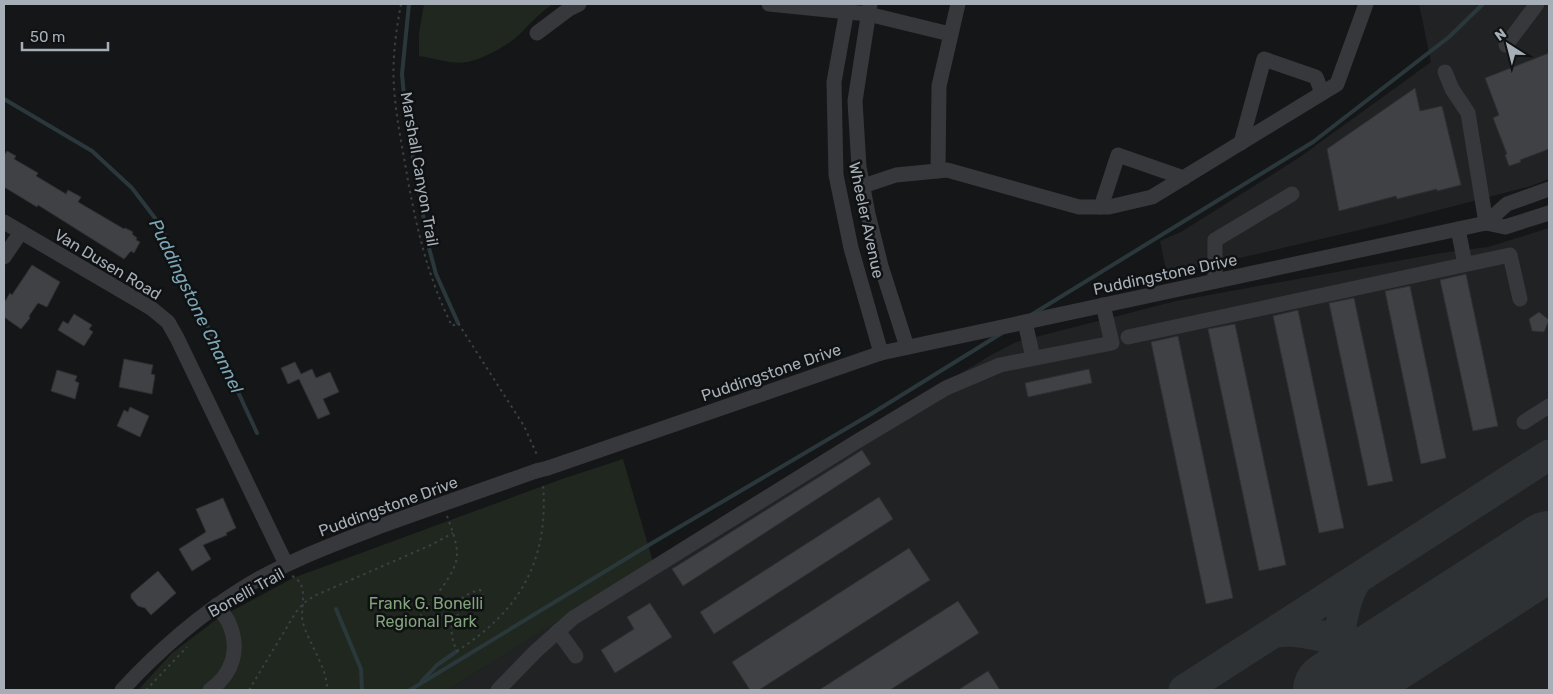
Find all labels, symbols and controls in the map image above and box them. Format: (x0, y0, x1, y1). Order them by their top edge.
scale bar (22, 20, 109, 52)
north arrow (1483, 20, 1533, 70)
text: N (1492, 25, 1510, 45)
text: 50 m (30, 28, 65, 46)
street label: Marshall Canyon Trail (397, 90, 442, 248)
street label: Wheeler Avenue (845, 160, 888, 280)
water label: Puddingstone Channel (144, 215, 248, 397)
street label: Van Dusen Road (51, 225, 165, 304)
street label: Puddingstone Drive (1091, 250, 1239, 299)
street label: Puddingstone Drive (699, 340, 844, 405)
street label: Puddingstone Drive (316, 472, 460, 540)
street label: Bonelli Trail (205, 564, 288, 621)
park label: Frank G. Bonelli Regional Park (369, 594, 483, 631)

